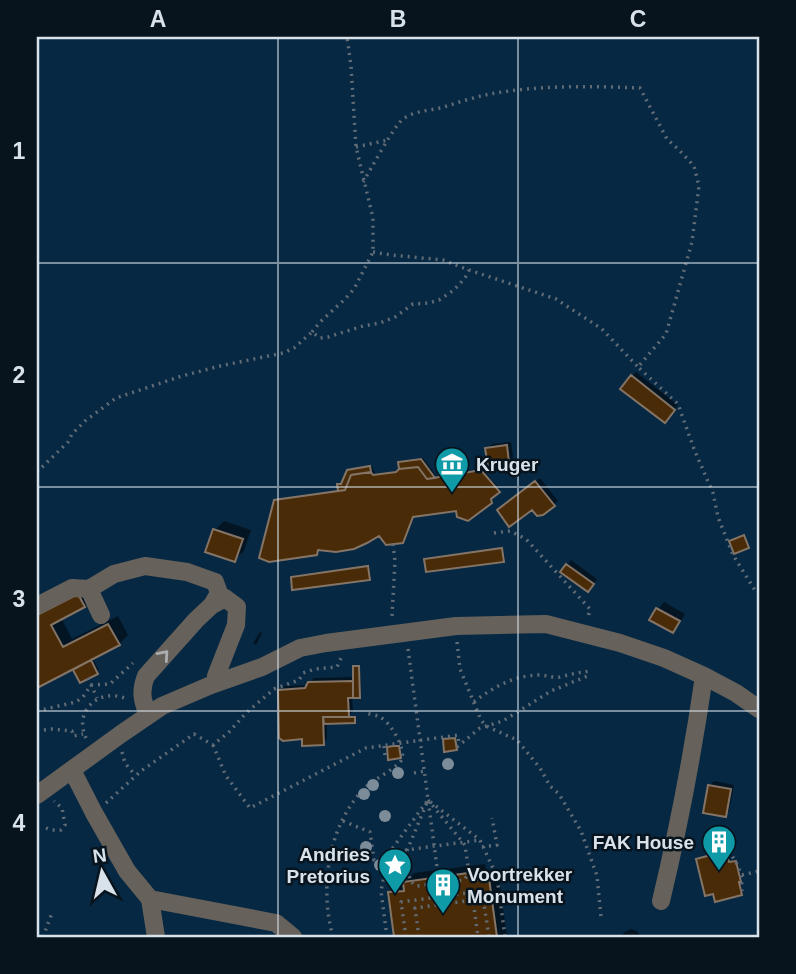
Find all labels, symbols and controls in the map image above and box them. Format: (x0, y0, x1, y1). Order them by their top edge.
text: A (150, 6, 166, 32)
text: B (390, 6, 406, 32)
text: C (630, 6, 646, 32)
text: 1 (13, 138, 26, 164)
text: 2 (13, 362, 25, 388)
museum icon: Kruger (433, 445, 471, 494)
place label: Kruger (476, 454, 539, 475)
text: 3 (13, 586, 25, 612)
one-way arrow (156, 650, 168, 663)
text: 4 (13, 810, 26, 836)
building icon: FAK House (700, 823, 738, 872)
place label: FAK House (593, 832, 694, 853)
north arrow (66, 838, 136, 908)
text: N (91, 844, 108, 867)
place label: Andries Pretorius (287, 844, 370, 887)
place icon: Andries Pretorius (376, 846, 414, 895)
place label: Voortrekker Monument (467, 864, 573, 907)
building icon: Voortrekker Monument (424, 866, 462, 915)

